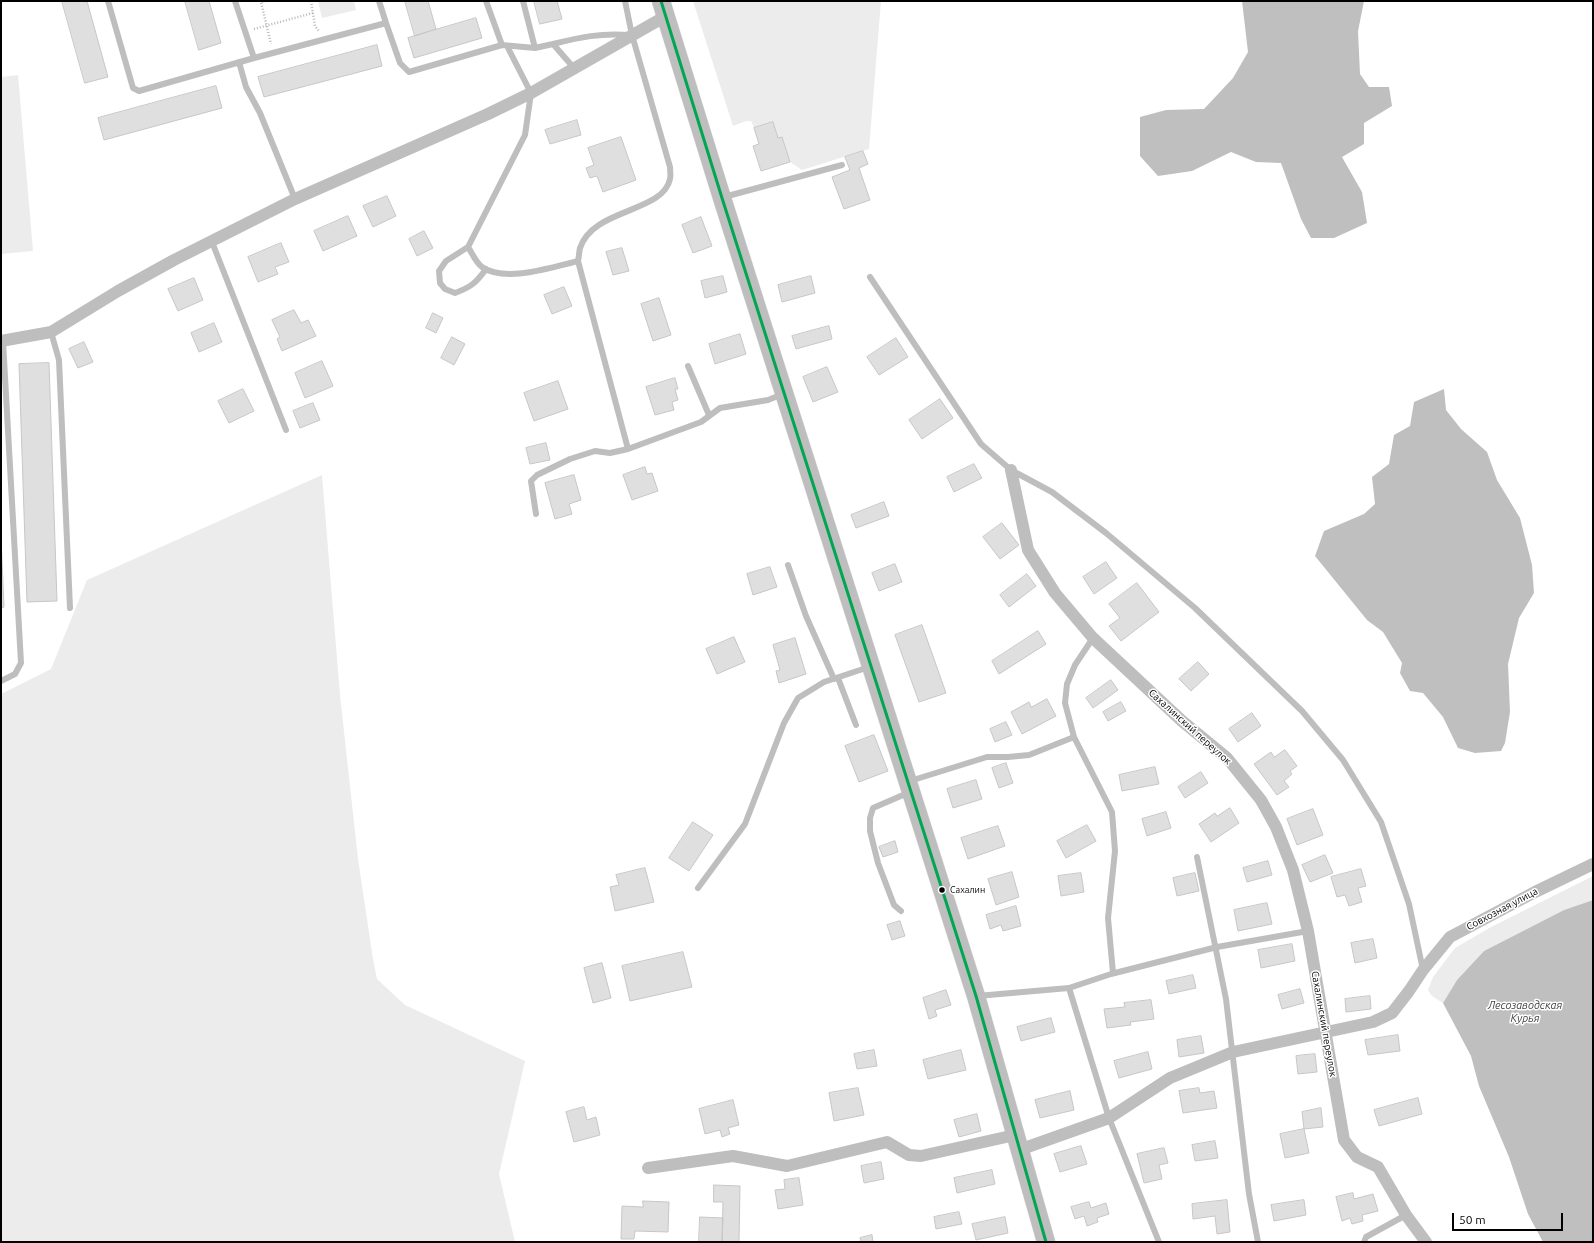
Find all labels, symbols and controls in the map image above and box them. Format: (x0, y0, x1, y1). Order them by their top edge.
street label: Сахалинский переулок (1146, 687, 1234, 767)
marker: Сахалин (937, 885, 947, 895)
place label: Сахалин (950, 885, 985, 895)
street label: Совхозная улица (1464, 885, 1540, 933)
street label: Сахалинский переулок (1309, 970, 1339, 1078)
water label: Лесозаводская Курья (1488, 998, 1562, 1024)
scale bar (1454, 1205, 1565, 1231)
text: 50 m (1459, 1213, 1486, 1226)

